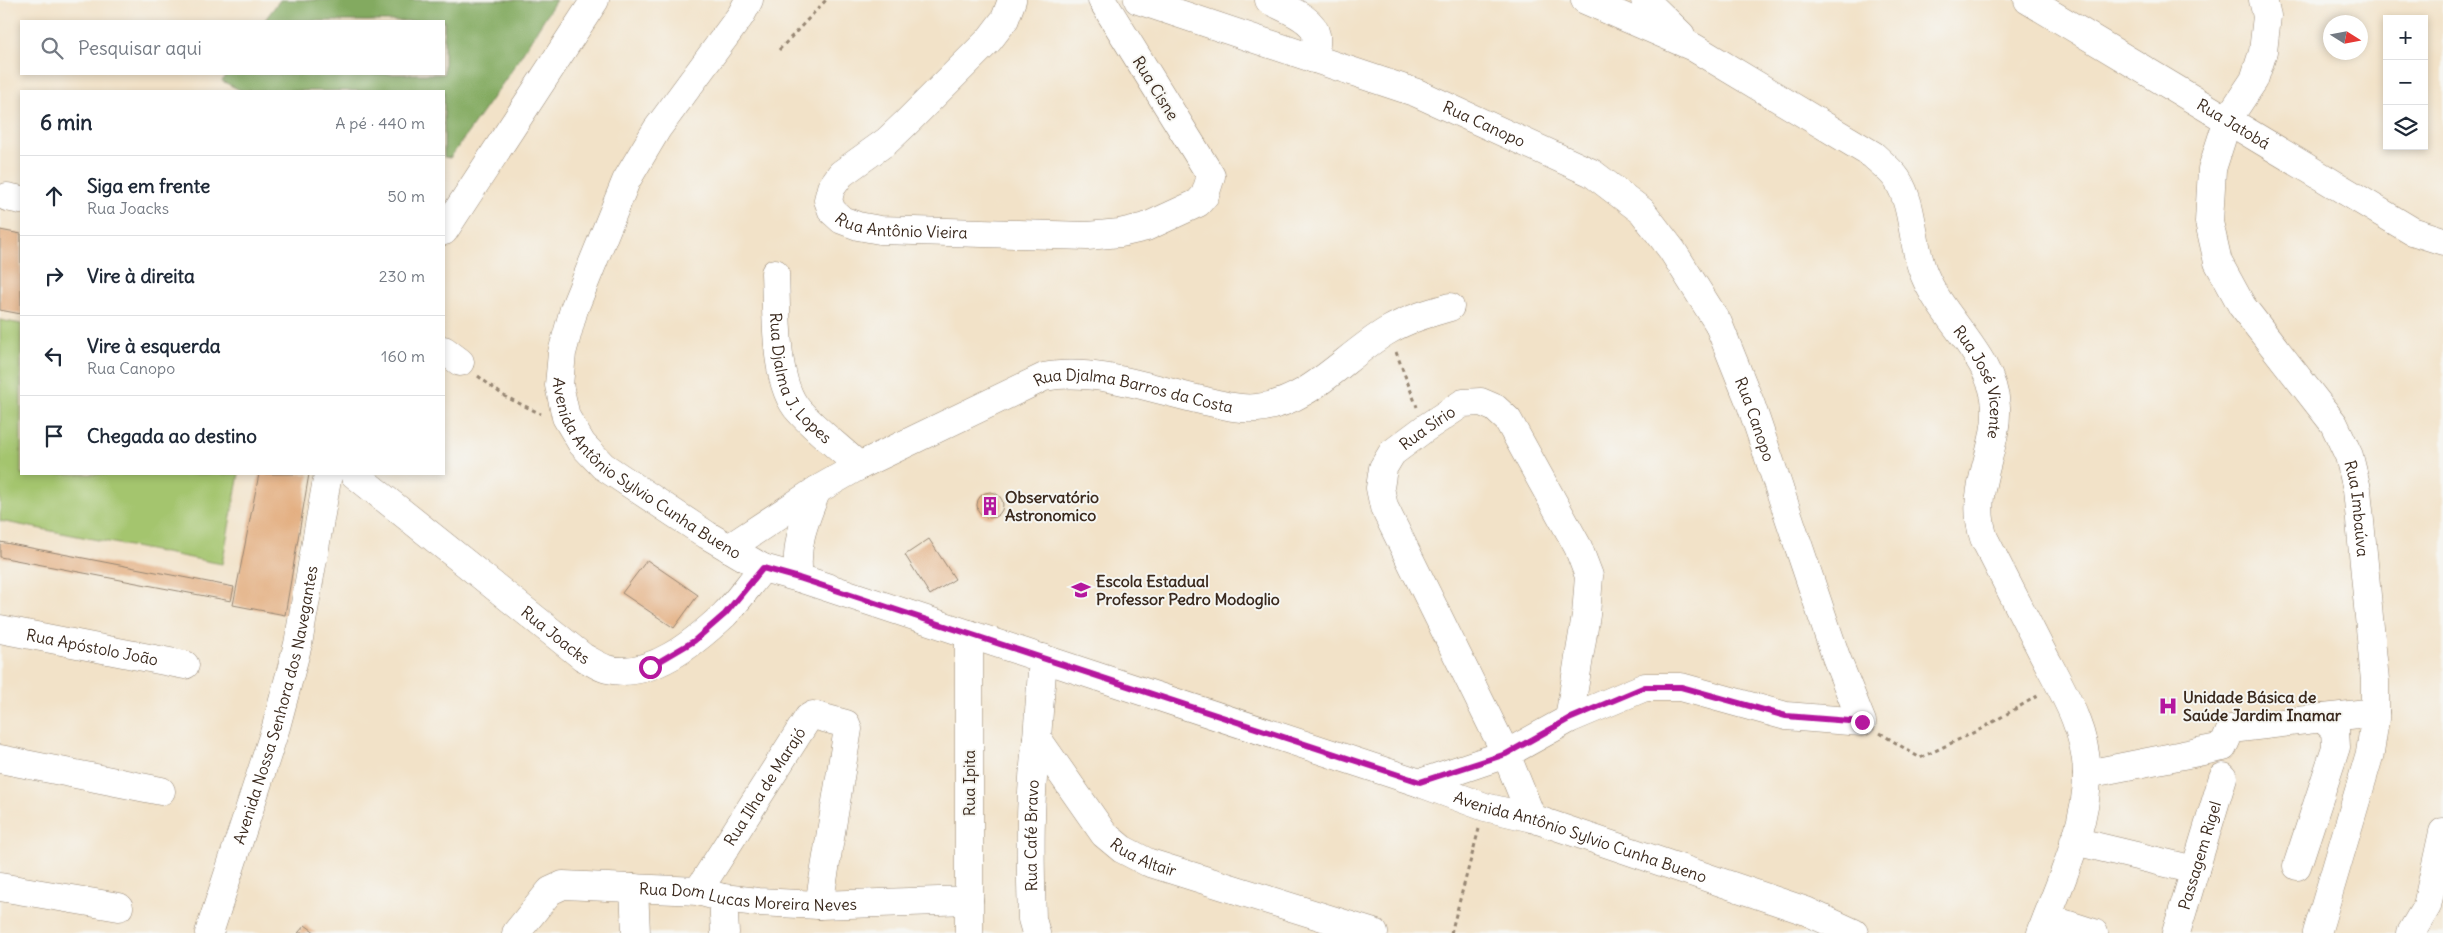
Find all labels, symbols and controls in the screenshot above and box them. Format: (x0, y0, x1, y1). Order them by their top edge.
north arrow (2323, 15, 2368, 60)
map controls (2383, 15, 2428, 150)
button: + (2383, 15, 2428, 60)
search box (20, 20, 445, 75)
icon: search (38, 34, 66, 62)
text: Pesquisar aqui (78, 36, 202, 60)
street label: Rua Cisne (1129, 52, 1183, 124)
button: − (2383, 60, 2428, 105)
street label: Rua Jatobá (2193, 94, 2274, 153)
street label: Rua Canopo (1440, 96, 1529, 151)
button: layers (2383, 105, 2428, 150)
text: 6 min (40, 109, 92, 136)
text: A pé · 440 m (335, 113, 425, 133)
text: Siga em frente (87, 174, 210, 198)
icon: ahead (40, 182, 68, 210)
text: 50 m (387, 186, 425, 206)
text: Rua Joacks (87, 198, 169, 218)
street label: Rua Antônio Vieira (831, 208, 968, 243)
icon: right (40, 262, 68, 290)
text: Vire à direita (87, 264, 195, 288)
text: 230 m (379, 266, 425, 286)
street label: Rua Djalma J. Lopes (766, 312, 836, 447)
street label: Rua José Vicente (1949, 321, 2006, 441)
text: Vire à esquerda (87, 334, 221, 358)
icon: left (40, 342, 68, 370)
text: 160 m (381, 346, 425, 366)
text: Rua Canopo (87, 358, 175, 378)
street label: Rua Djalma Barros da Costa (1030, 364, 1235, 417)
street label: Rua Canopo (1731, 374, 1779, 464)
street label: Avenida Antônio Sylvio Cunha Bueno (549, 377, 745, 563)
street label: Rua Sírio (1395, 401, 1459, 454)
icon: arrive (40, 422, 68, 450)
text: Chegada ao destino (87, 424, 257, 448)
street label: Rua Imbaúva (2340, 458, 2373, 558)
place label: Observatório Astronomico (1005, 487, 1099, 525)
building icon: Observatório Astronomico (979, 495, 1001, 517)
street label: Avenida Nossa Senhora dos Navegantes (229, 564, 322, 847)
place label: Escola Estadual Professor Pedro Modoglio (1096, 571, 1280, 610)
school or university icon: Escola Estadual Professor Pedro Modoglio (1070, 579, 1092, 601)
street label: Rua Joacks (517, 602, 593, 669)
street label: Rua Apóstolo João (25, 624, 160, 670)
route start (639, 656, 662, 679)
place label: Unidade Básica de Saúde Jardim Inamar (2183, 687, 2342, 725)
hospital icon: Unidade Básica de Saúde Jardim Inamar (2157, 695, 2179, 717)
route end (1851, 711, 1874, 734)
street label: Rua Ilha de Marajó (719, 723, 810, 850)
street label: Rua Ipita (959, 750, 979, 816)
street label: Rua Café Bravo (1021, 779, 1043, 892)
street label: Avenida Antônio Sylvio Cunha Bueno (1451, 786, 1710, 887)
street label: Passagem Rigel (2174, 799, 2225, 912)
street label: Rua Altair (1106, 834, 1180, 881)
street label: Rua Dom Lucas Moreira Neves (638, 878, 857, 915)

